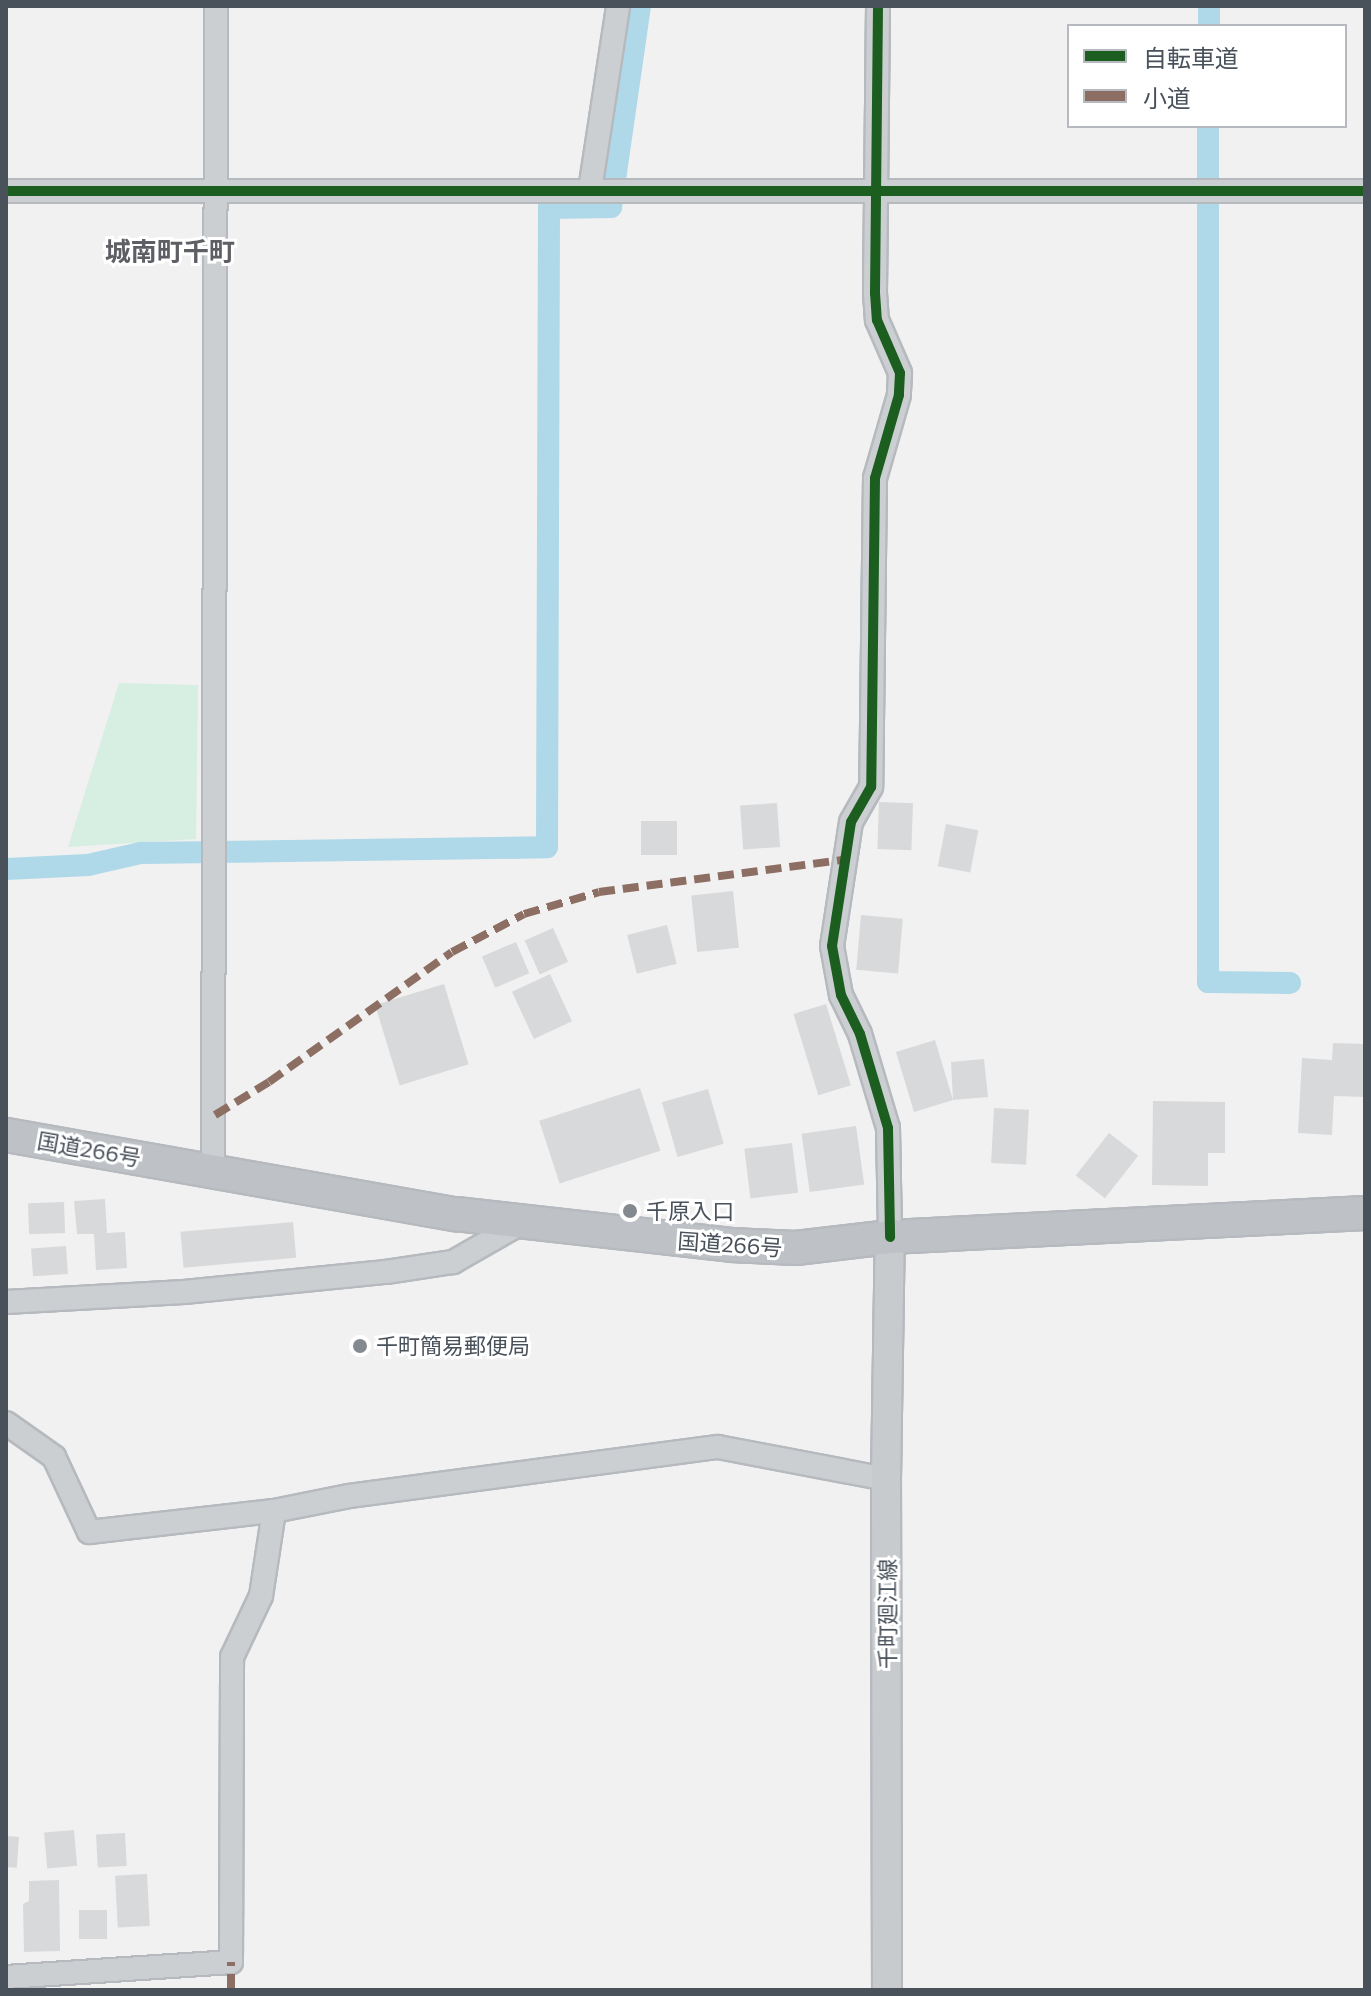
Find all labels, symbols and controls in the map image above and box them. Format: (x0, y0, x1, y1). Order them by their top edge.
legend (1067, 24, 1347, 128)
text: 自転車道 (1143, 43, 1239, 72)
text: 小道 (1143, 83, 1191, 112)
district label: 城南町千町 (105, 235, 235, 267)
street label: 国道266号 (35, 1127, 143, 1171)
place label: 千原入口 (646, 1198, 734, 1224)
marker: 千原入口 (621, 1202, 639, 1220)
street label: 国道266号 (677, 1227, 783, 1261)
place label: 千町簡易郵便局 (376, 1333, 530, 1359)
marker: 千町簡易郵便局 (351, 1337, 369, 1355)
street label: 千町廻江線 (874, 1559, 900, 1669)

